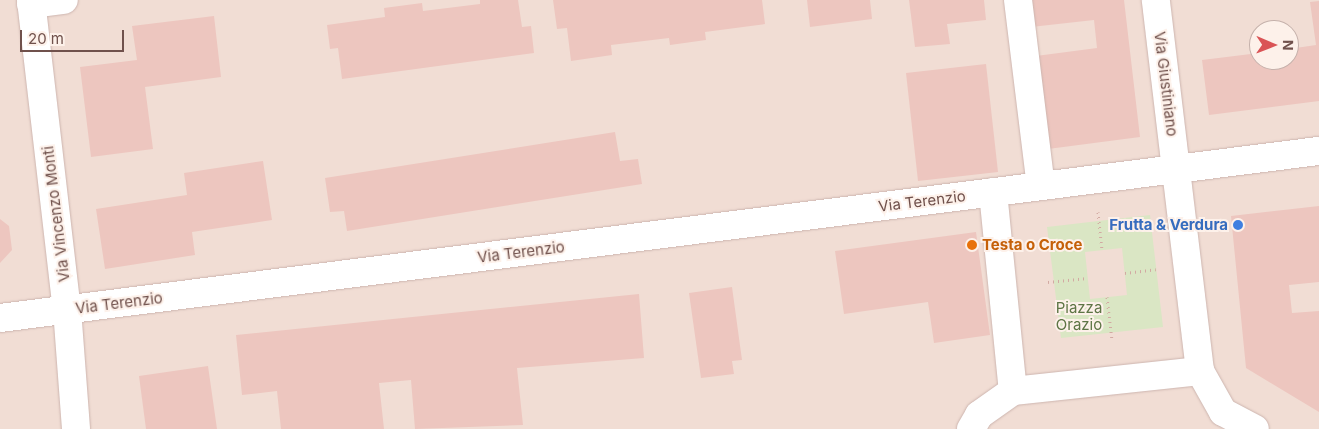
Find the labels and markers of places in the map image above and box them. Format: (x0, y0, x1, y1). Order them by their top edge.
place label: Frutta & Verdura (1109, 216, 1228, 234)
marker: Frutta & Verdura (1232, 219, 1244, 231)
place label: Testa o Croce (982, 236, 1083, 254)
marker: Testa o Croce (966, 239, 978, 251)

